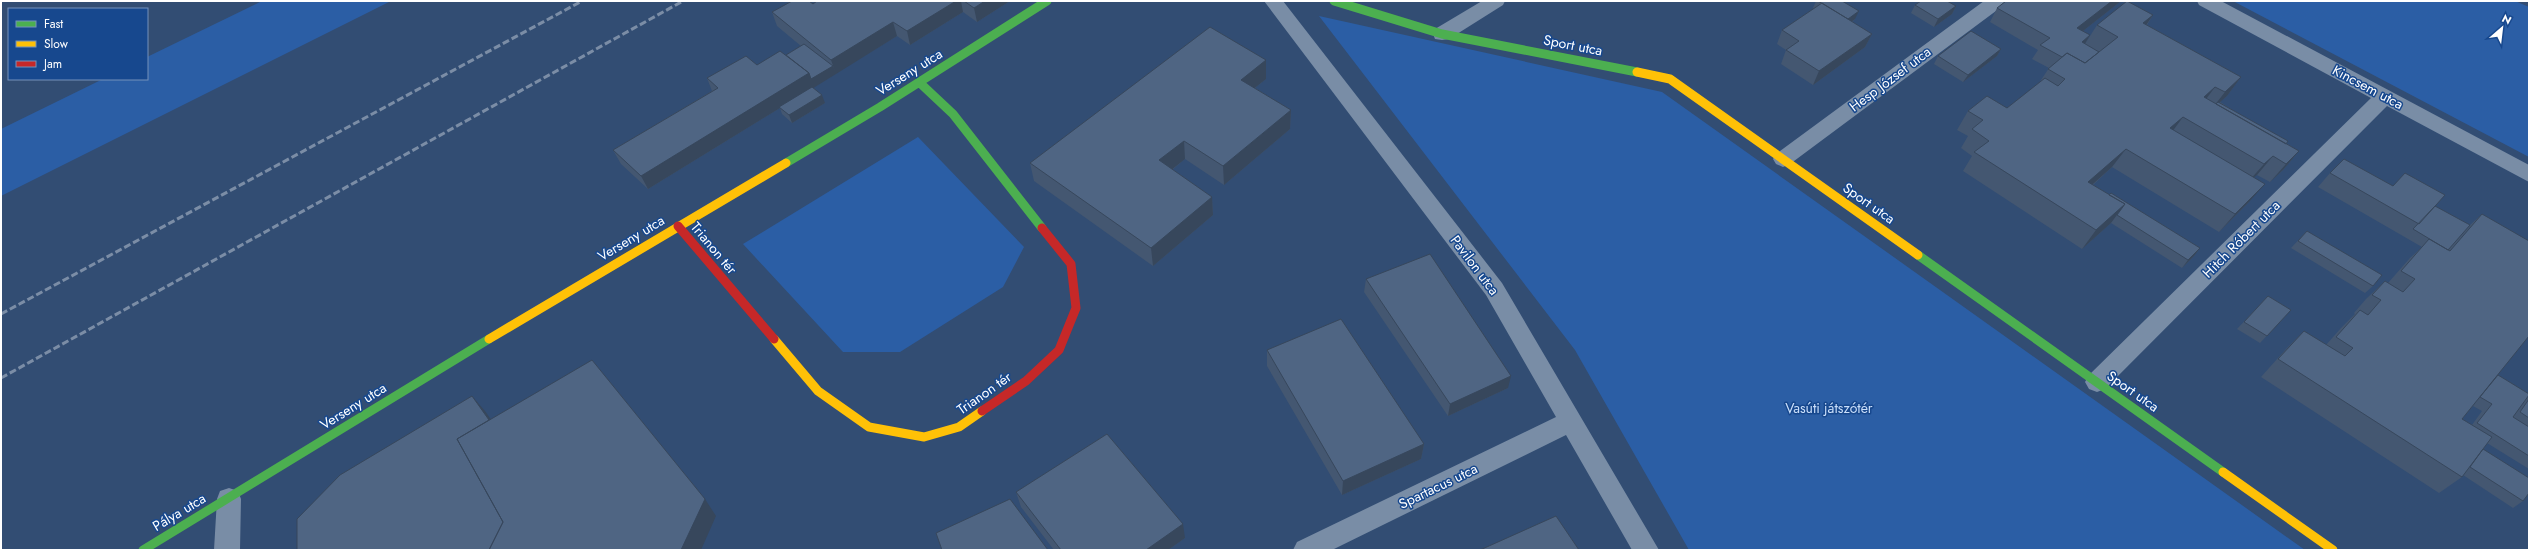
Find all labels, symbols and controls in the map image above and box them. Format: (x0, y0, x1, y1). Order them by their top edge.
legend (8, 8, 148, 80)
north arrow (2482, 8, 2522, 48)
text: N (2499, 10, 2514, 28)
text: Fast (44, 15, 63, 33)
street label: Sport utca (1542, 29, 1604, 61)
text: Slow (44, 35, 69, 53)
street label: Hesp József utca (1845, 42, 1935, 116)
street label: Verseny utca (872, 44, 946, 100)
text: Jam (42, 55, 62, 73)
street label: Kincsem utca (2329, 60, 2407, 114)
street label: Sport utca (1839, 178, 1899, 228)
street label: Hitch Róbert utca (2198, 196, 2284, 282)
street label: Verseny utca (594, 210, 668, 266)
street label: Trianon tér (686, 218, 742, 279)
street label: Pavilon utca (1446, 231, 1504, 299)
street label: Sport utca (2103, 366, 2163, 416)
street label: Trianon tér (953, 367, 1015, 419)
street label: Verseny utca (316, 378, 390, 434)
park label: Vasúti játszótér (1785, 398, 1873, 418)
street label: Spartacus utca (1395, 458, 1481, 514)
street label: Pálya utca (149, 488, 209, 536)

